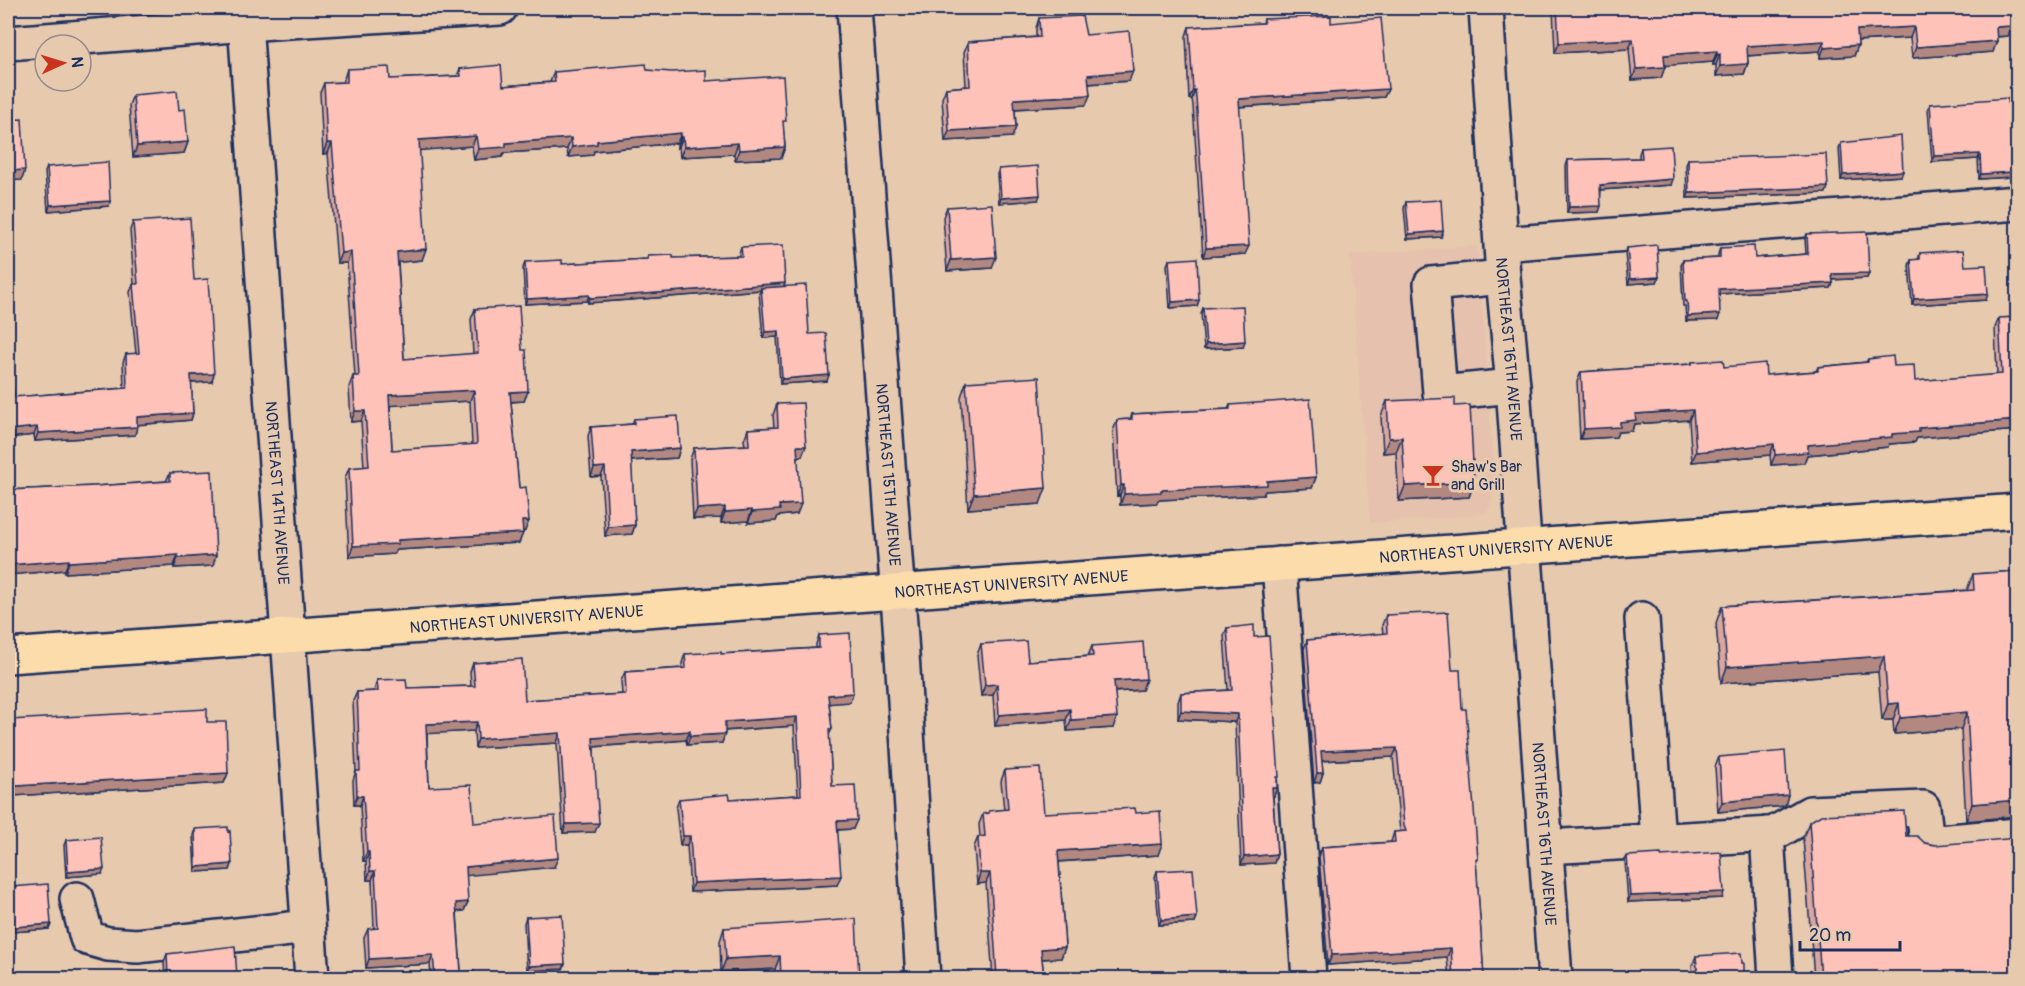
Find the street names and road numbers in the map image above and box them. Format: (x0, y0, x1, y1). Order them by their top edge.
street label: NORTHEAST 16TH AVENUE (1491, 257, 1526, 442)
street label: NORTHEAST 15TH AVENUE (871, 383, 905, 567)
street label: NORTHEAST 14TH AVENUE (261, 400, 293, 585)
street label: NORTHEAST UNIVERSITY AVENUE (1378, 531, 1614, 568)
street label: NORTHEAST UNIVERSITY AVENUE (894, 566, 1129, 603)
street label: NORTHEAST UNIVERSITY AVENUE (409, 601, 644, 638)
street label: NORTHEAST 16TH AVENUE (1527, 741, 1560, 926)

